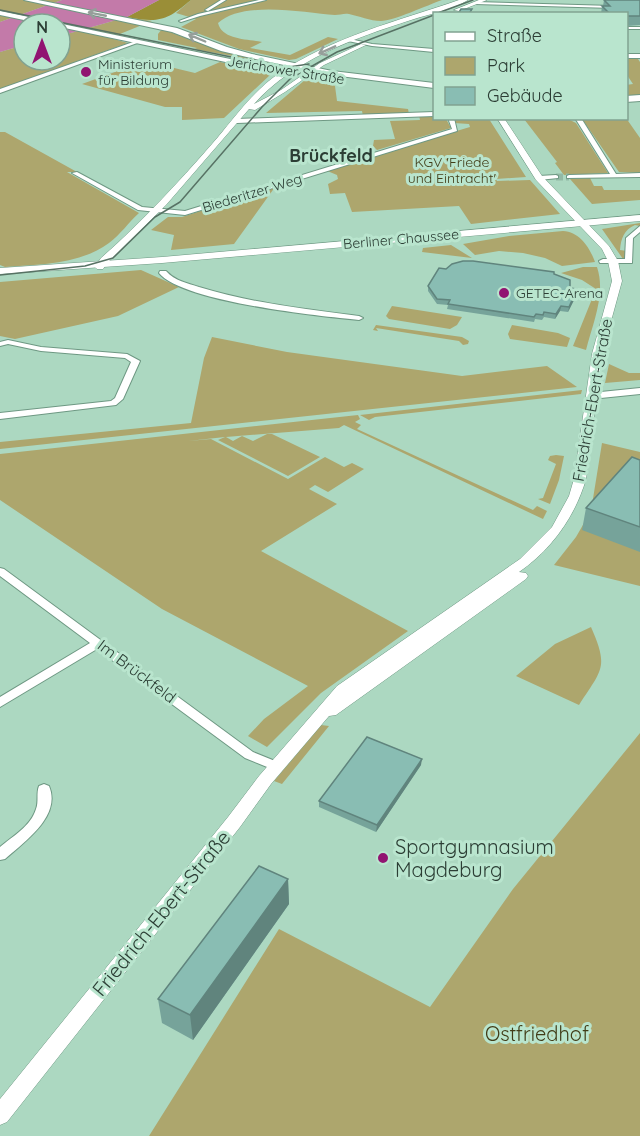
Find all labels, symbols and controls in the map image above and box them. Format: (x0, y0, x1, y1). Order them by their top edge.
one-way arrow (88, 8, 108, 19)
north arrow (12, 12, 72, 72)
legend (433, 12, 628, 120)
text: N (36, 17, 48, 37)
text: Straße (487, 24, 542, 47)
one-way arrow (188, 32, 206, 43)
one-way arrow (318, 45, 336, 56)
street label: Jerichower Straße (226, 52, 346, 88)
text: Park (487, 54, 525, 77)
place label: Ministerium für Bildung (98, 55, 172, 89)
marker: Ministerium für Bildung (79, 65, 93, 79)
text: Gebäude (487, 84, 563, 107)
district label: Brückfeld (289, 144, 373, 167)
park label: KGV 'Friede und Eintracht' (408, 153, 497, 187)
street label: Biederitzer Weg (200, 169, 304, 217)
street label: Berliner Chaussee (342, 225, 460, 253)
place label: GETEC-Arena (516, 284, 603, 302)
marker: GETEC-Arena (497, 286, 511, 300)
street label: Friedrich-Ebert-Straße (568, 317, 616, 483)
street label: Im Brückfeld (94, 635, 180, 707)
street label: Friedrich-Ebert-Straße (86, 825, 236, 1001)
place label: Sportgymnasium Magdeburg (395, 834, 554, 882)
marker: Sportgymnasium Magdeburg (376, 851, 390, 865)
park label: Ostfriedhof (485, 1021, 589, 1046)

